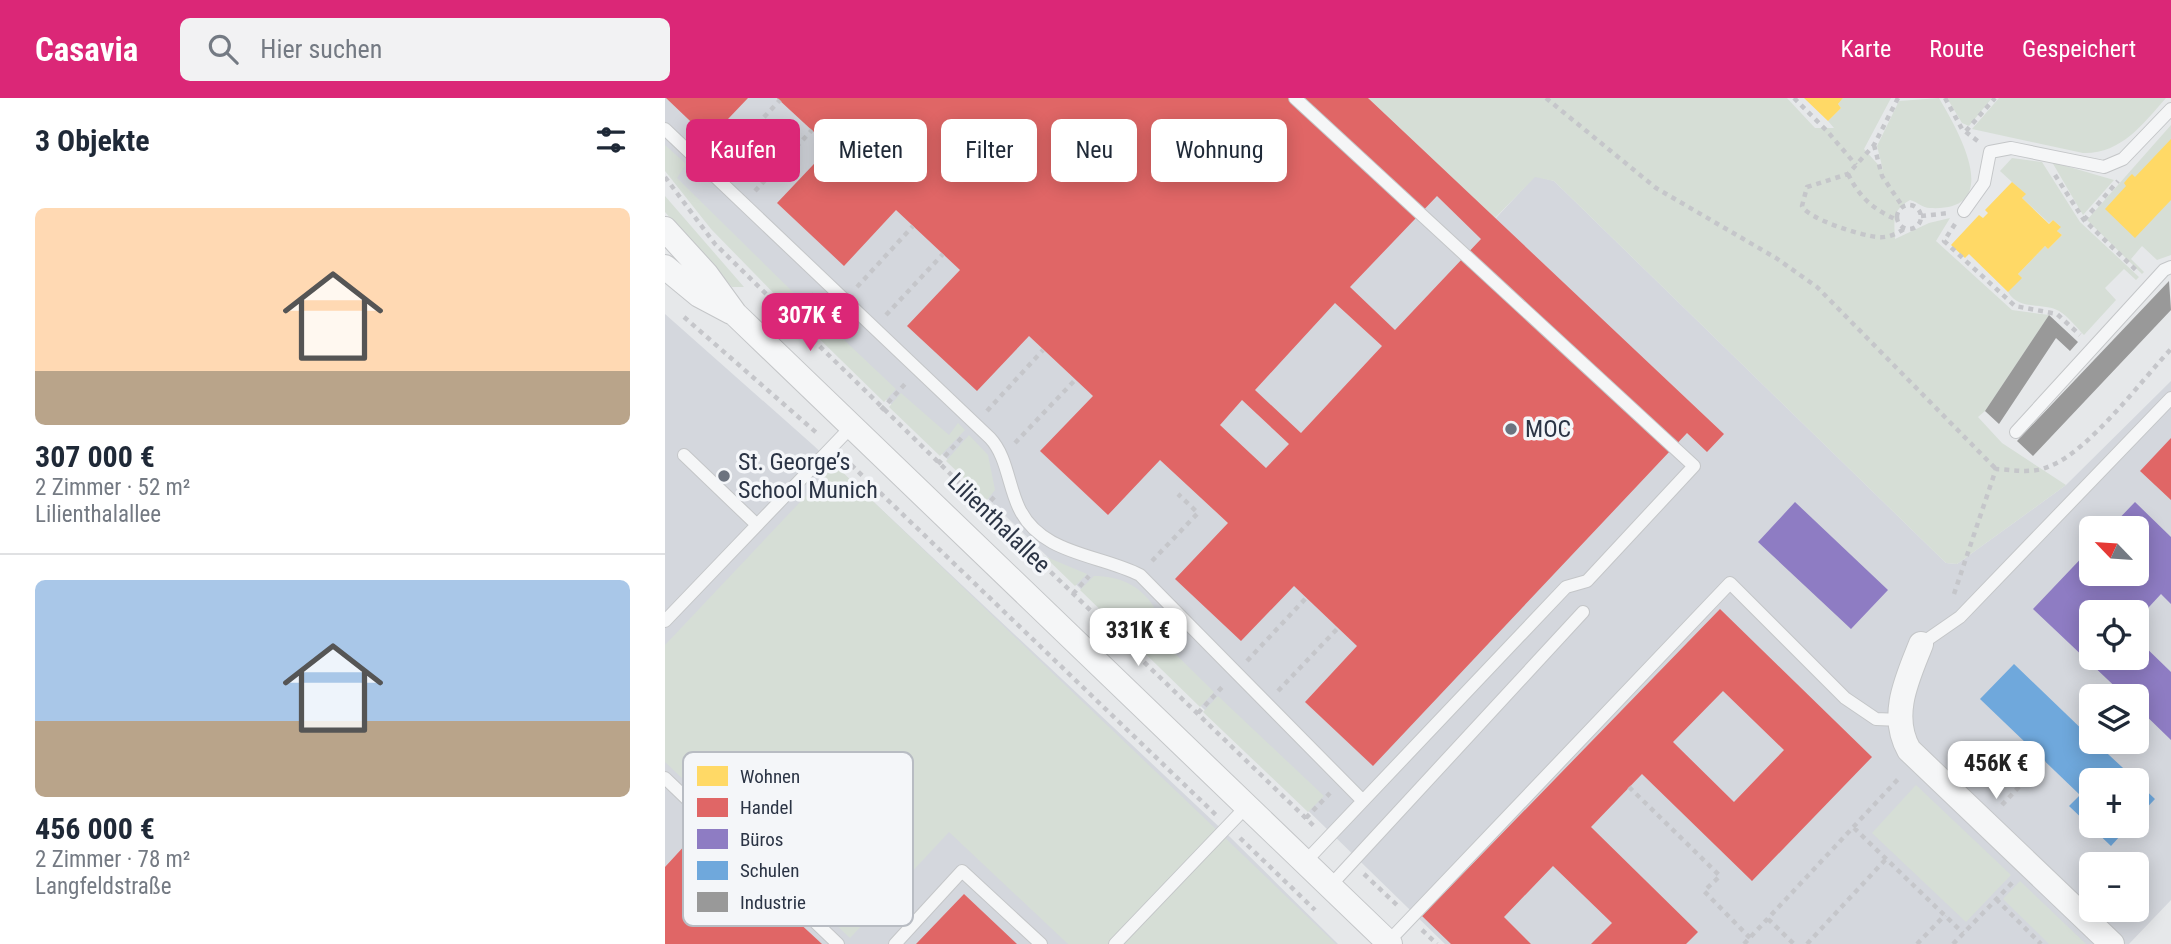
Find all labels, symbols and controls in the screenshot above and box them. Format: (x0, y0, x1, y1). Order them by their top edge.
search box (180, 18, 670, 81)
text: Casavia (35, 30, 138, 69)
icon: search (204, 30, 242, 68)
text: Hier suchen (260, 34, 382, 64)
text: Karte (1841, 35, 1891, 63)
text: Route (1929, 35, 1984, 63)
text: Gespeichert (2022, 35, 2136, 63)
chip: Kaufen (686, 119, 800, 182)
chip: Mieten (814, 119, 927, 182)
chip: Filter (941, 119, 1037, 182)
chip: Neu (1051, 119, 1137, 182)
chip: Wohnung (1151, 119, 1287, 182)
icon: filters (592, 121, 630, 159)
text: 3 Objekte (35, 123, 150, 158)
icon: home (270, 253, 396, 379)
pin: 307K € (753, 294, 867, 353)
text: 307K € (778, 302, 842, 329)
place label: MOC (1525, 415, 1571, 443)
marker: MOC (1503, 421, 1519, 437)
text: 307 000 € (35, 439, 155, 474)
place label: St. George’s School Munich (738, 448, 878, 504)
street label: Lilienthalallee (942, 467, 1056, 579)
marker: St. George’s School Munich (716, 468, 732, 484)
text: 2 Zimmer · 52 m² (35, 474, 190, 501)
text: Lilienthalallee (35, 501, 161, 528)
north arrow (2079, 516, 2149, 586)
map controls (2079, 516, 2149, 922)
button: locate (2079, 600, 2149, 670)
pin: 331K € (1081, 608, 1195, 668)
text: 331K € (1106, 617, 1170, 644)
icon: home (270, 625, 396, 751)
button: layers (2079, 684, 2149, 754)
pin: 456K € (1939, 742, 2053, 801)
text: 456K € (1964, 750, 2028, 777)
legend (683, 752, 913, 926)
text: Wohnen (740, 765, 800, 788)
button: + (2079, 768, 2149, 838)
text: Handel (740, 796, 793, 819)
text: 456 000 € (35, 811, 155, 846)
text: Büros (740, 828, 783, 851)
text: 2 Zimmer · 78 m² (35, 846, 190, 873)
button: − (2079, 852, 2149, 922)
text: Schulen (740, 859, 799, 882)
text: Langfeldstraße (35, 873, 172, 900)
text: Industrie (740, 891, 806, 914)

